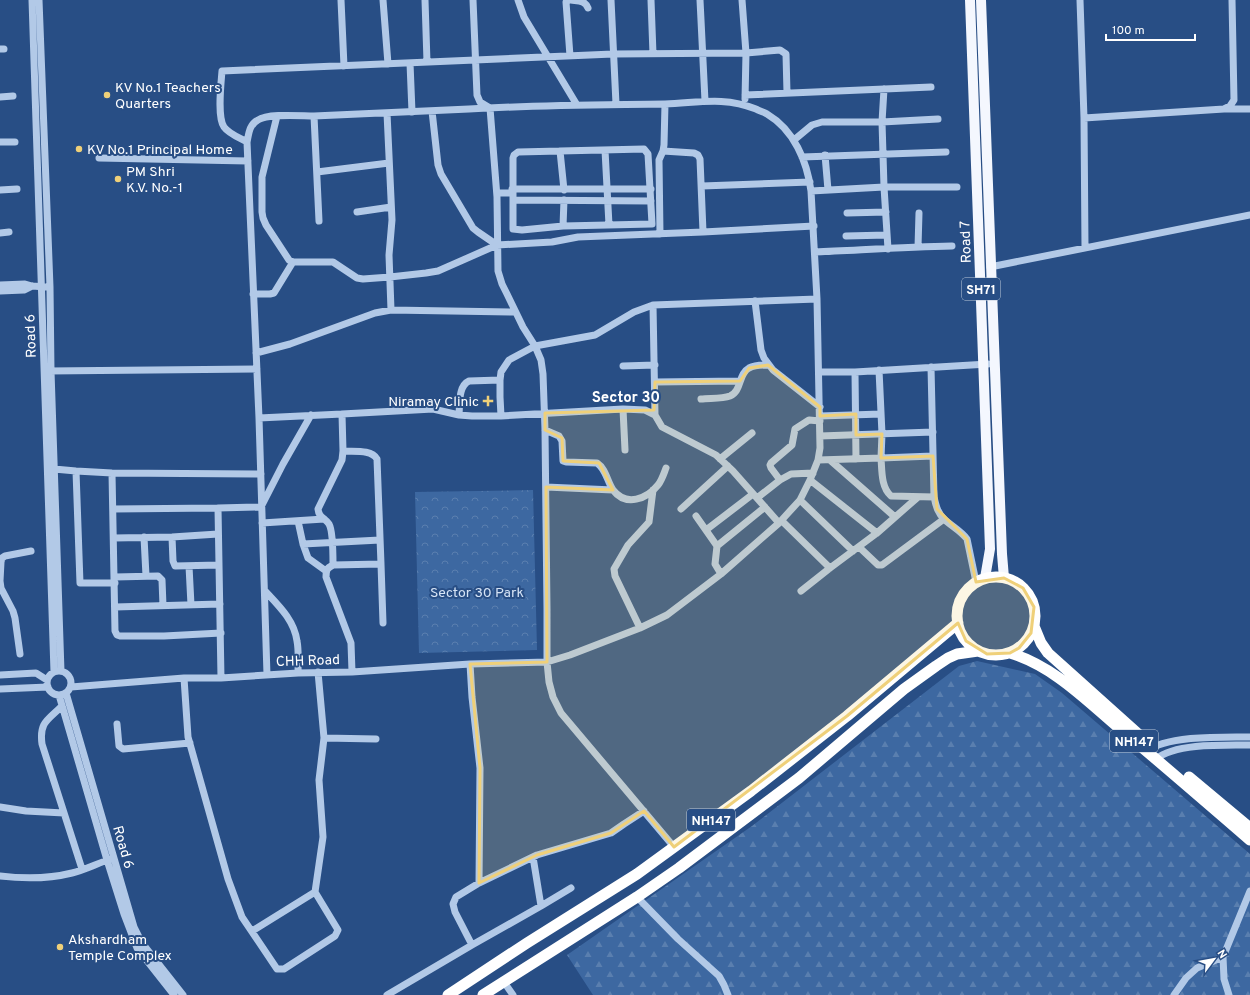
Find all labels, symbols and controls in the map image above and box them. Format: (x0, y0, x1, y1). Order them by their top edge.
scale bar (1106, 16, 1195, 42)
text: 100 m (1112, 23, 1145, 39)
place label: KV No.1 Teachers Quarters (115, 80, 221, 113)
marker: KV No.1 Teachers Quarters (102, 90, 112, 100)
place label: KV No.1 Principal Home (87, 142, 233, 159)
marker: KV No.1 Principal Home (74, 144, 84, 154)
place label: PM Shri K.V. No.-1 (126, 164, 183, 197)
marker: PM Shri K.V. No.-1 (113, 174, 123, 184)
street label: Road 7 (957, 220, 976, 263)
road number: SH71 (962, 278, 1000, 300)
street label: Road 6 (22, 314, 41, 358)
district label: Sector 30 (592, 389, 660, 408)
place label: Niramay Clinic (388, 394, 479, 411)
marker: Niramay Clinic (482, 395, 494, 407)
park label: Sector 30 Park (430, 585, 524, 602)
street label: CHH Road (276, 652, 340, 671)
road number: NH147 (1110, 730, 1158, 752)
road number: NH147 (687, 809, 735, 831)
street label: Road 6 (108, 824, 137, 871)
place label: Akshardham Temple Complex (68, 932, 172, 965)
north arrow (1194, 939, 1234, 979)
marker: Akshardham Temple Complex (55, 942, 65, 952)
text: N (1214, 947, 1230, 961)

